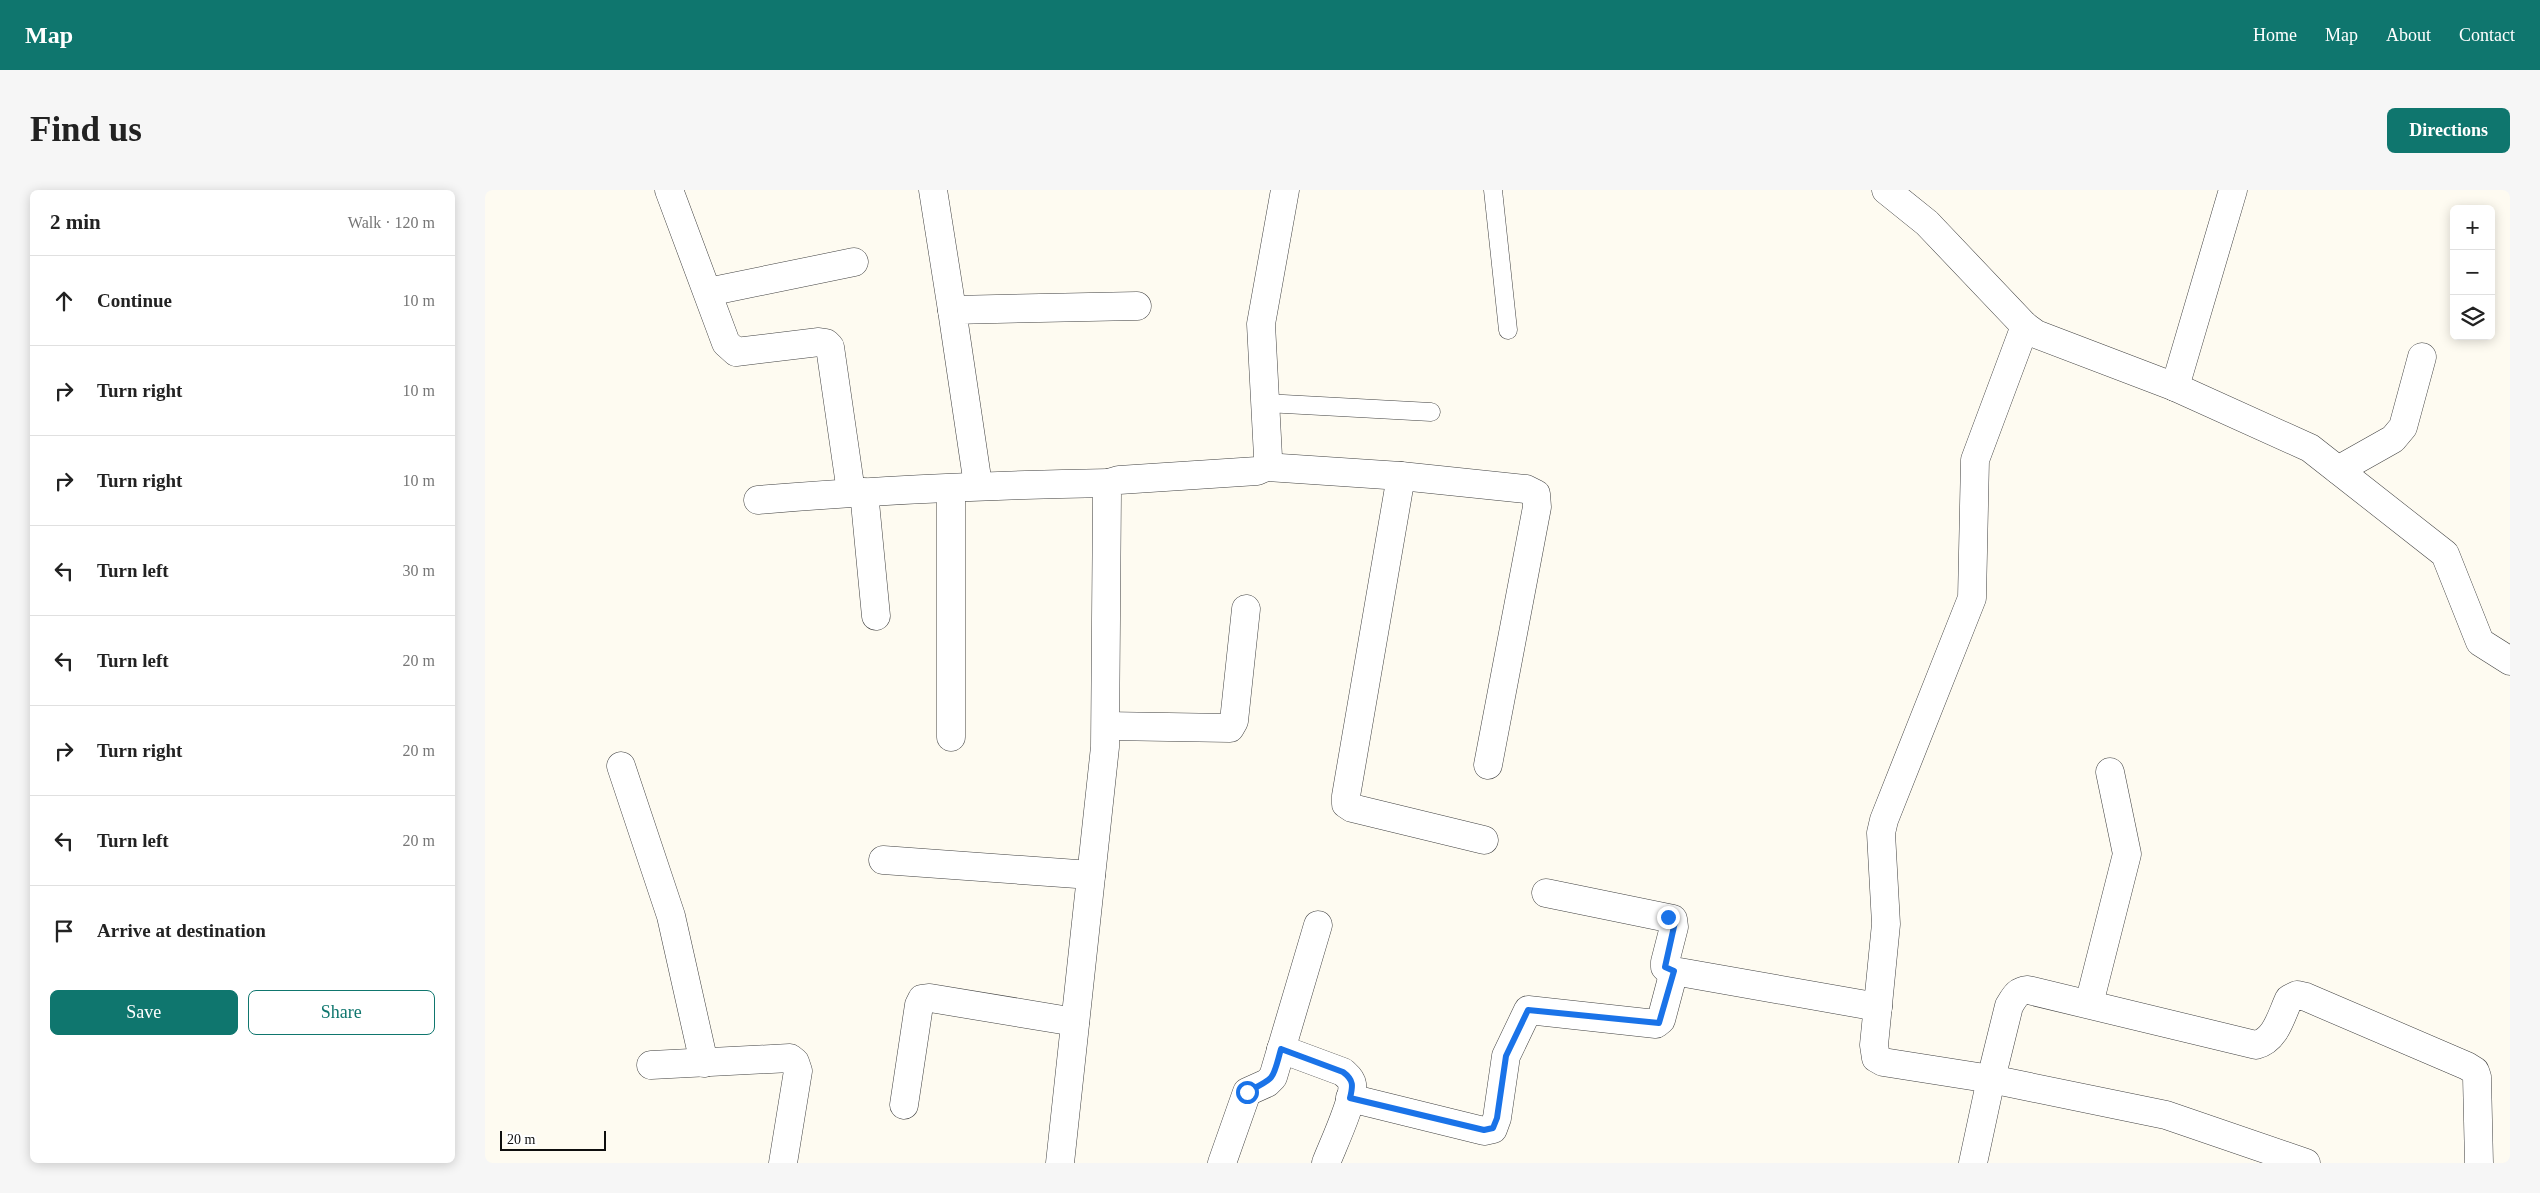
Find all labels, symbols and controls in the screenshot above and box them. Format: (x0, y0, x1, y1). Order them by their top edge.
text: Map (25, 22, 73, 48)
text: Home (2253, 25, 2297, 45)
text: Map (2325, 25, 2358, 45)
text: About (2386, 25, 2431, 45)
text: Contact (2459, 25, 2515, 45)
button: Directions (2387, 108, 2510, 153)
text: Find us (30, 110, 142, 149)
map controls (2450, 205, 2495, 340)
button: + (2450, 205, 2495, 250)
text: 2 min (50, 210, 101, 234)
text: Walk · 120 m (348, 214, 435, 231)
button: − (2450, 250, 2495, 295)
icon: ahead (50, 287, 78, 315)
text: Continue (97, 290, 172, 311)
text: 10 m (403, 292, 435, 309)
button: layers (2450, 295, 2495, 340)
icon: right (50, 377, 78, 405)
text: Turn right (97, 380, 182, 401)
text: 10 m (403, 382, 435, 399)
icon: right (50, 467, 78, 495)
text: Turn right (97, 470, 182, 491)
text: 10 m (403, 472, 435, 489)
icon: left (50, 557, 78, 585)
text: Turn left (97, 560, 169, 581)
text: 30 m (403, 562, 435, 579)
icon: left (50, 647, 78, 675)
text: Turn left (97, 650, 169, 671)
text: 20 m (403, 652, 435, 669)
icon: right (50, 737, 78, 765)
text: Turn right (97, 740, 182, 761)
text: 20 m (403, 742, 435, 759)
icon: left (50, 827, 78, 855)
text: Turn left (97, 830, 169, 851)
text: 20 m (403, 832, 435, 849)
route end (1657, 906, 1680, 929)
icon: arrive (50, 917, 78, 945)
text: Arrive at destination (97, 920, 266, 941)
button: Save (50, 990, 238, 1035)
button: Share (248, 990, 435, 1035)
route start (1236, 1081, 1259, 1104)
scale bar (500, 1128, 606, 1151)
text: 20 m (507, 1132, 535, 1147)

